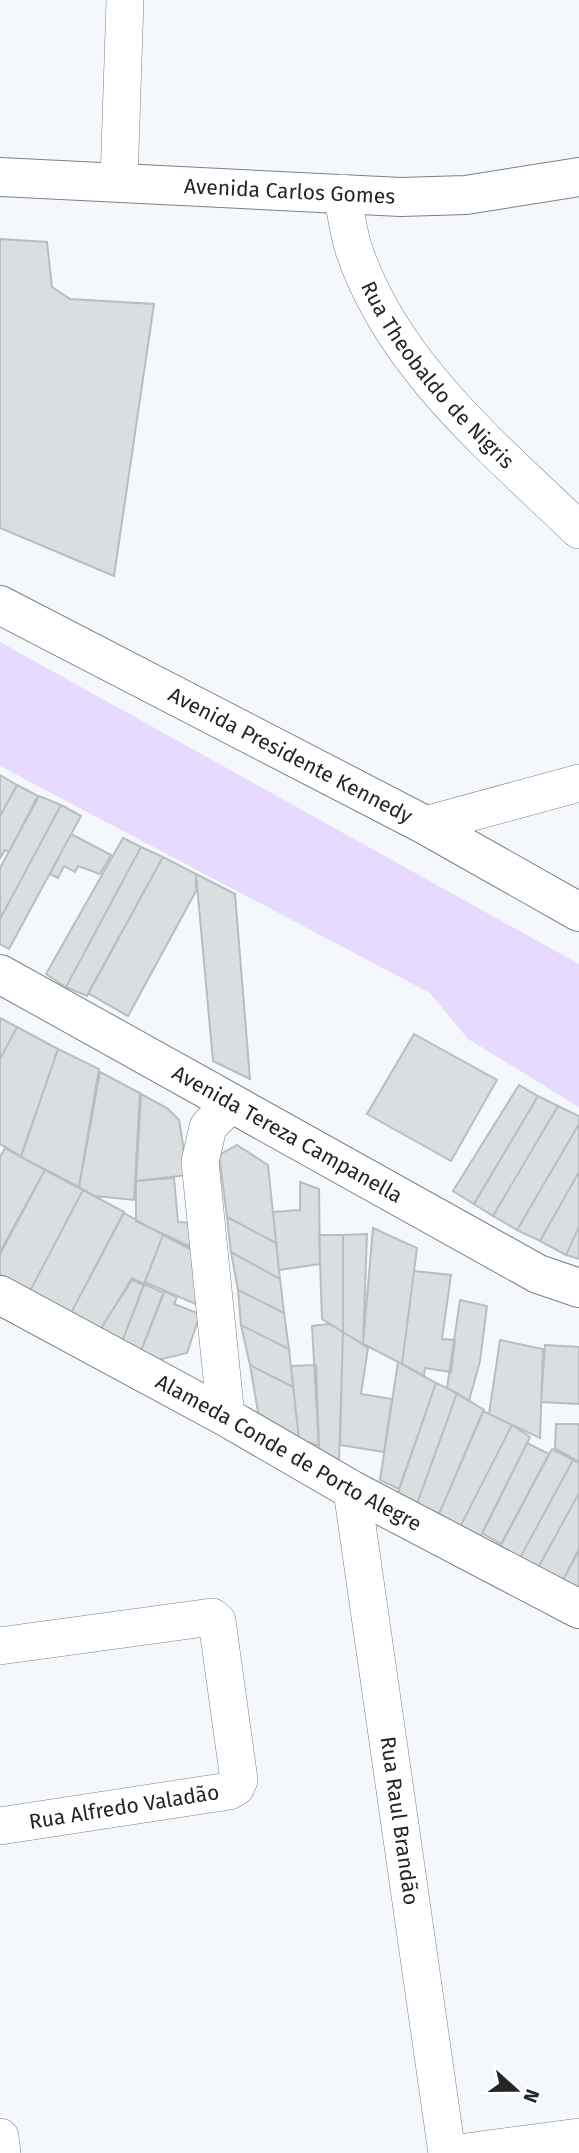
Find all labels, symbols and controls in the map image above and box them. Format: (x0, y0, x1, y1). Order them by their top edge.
street label: Avenida Carlos Gomes (184, 173, 396, 210)
street label: Rua Theobaldo de Nigris (355, 277, 519, 474)
street label: Avenida Presidente Kennedy (164, 681, 417, 830)
street label: Avenida Tereza Campanella (168, 1060, 407, 1209)
street label: Alameda Conde de Porto Alegre (151, 1369, 426, 1537)
street label: Rua Raul Brandão (374, 1735, 424, 1907)
street label: Rua Alfredo Valadão (27, 1779, 221, 1835)
north arrow (481, 2055, 551, 2125)
text: N (518, 2086, 544, 2106)

